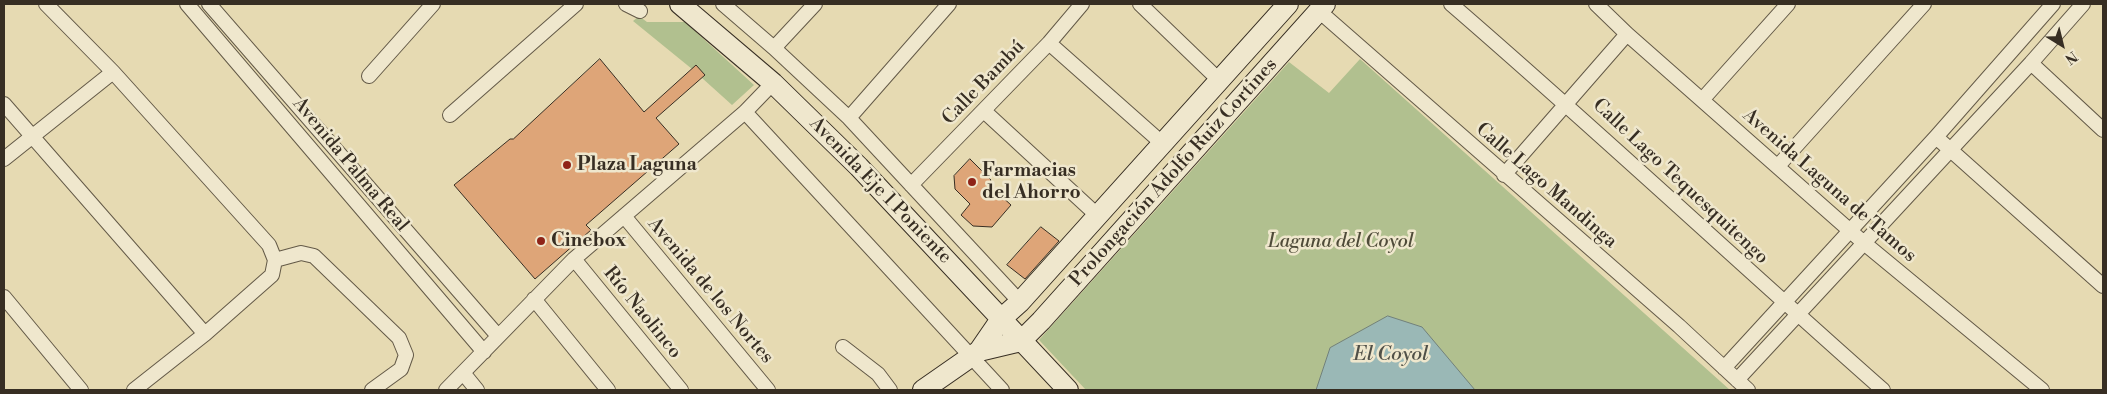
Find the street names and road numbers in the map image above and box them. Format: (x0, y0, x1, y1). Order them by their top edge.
street label: Calle Bambú (938, 36, 1030, 130)
street label: Prolongación Adolfo Ruiz Cortines (1065, 54, 1283, 292)
street label: Avenida Palma Real (287, 93, 413, 237)
street label: Calle Lago Tequesquitengo (1587, 94, 1773, 270)
street label: Avenida Laguna de Tamos (1738, 104, 1920, 268)
street label: Avenida Eje 1 Poniente (804, 113, 956, 269)
street label: Calle Lago Mandinga (1471, 118, 1621, 254)
street label: Avenida de los Nortes (642, 213, 778, 369)
street label: Río Naolinco (598, 262, 686, 364)

